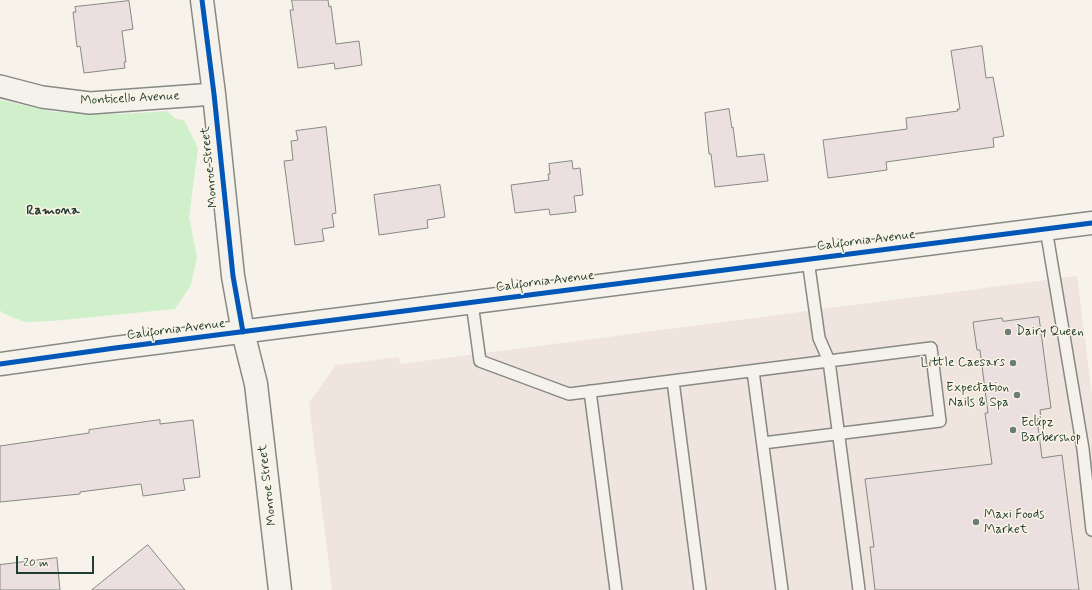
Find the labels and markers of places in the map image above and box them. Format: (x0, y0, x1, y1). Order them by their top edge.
place label: Dairy Queen (1016, 324, 1084, 340)
marker: Dairy Queen (1003, 327, 1013, 337)
place label: Little Caesars (920, 355, 1005, 371)
marker: Little Caesars (1008, 358, 1018, 368)
place label: Expectation Nails & Spa (946, 380, 1009, 411)
marker: Expectation Nails & Spa (1012, 390, 1022, 400)
place label: Eclipz Barbershop (1021, 415, 1081, 446)
marker: Eclipz Barbershop (1008, 425, 1018, 435)
place label: Maxi Foods Market (984, 507, 1044, 538)
marker: Maxi Foods Market (971, 517, 981, 527)

